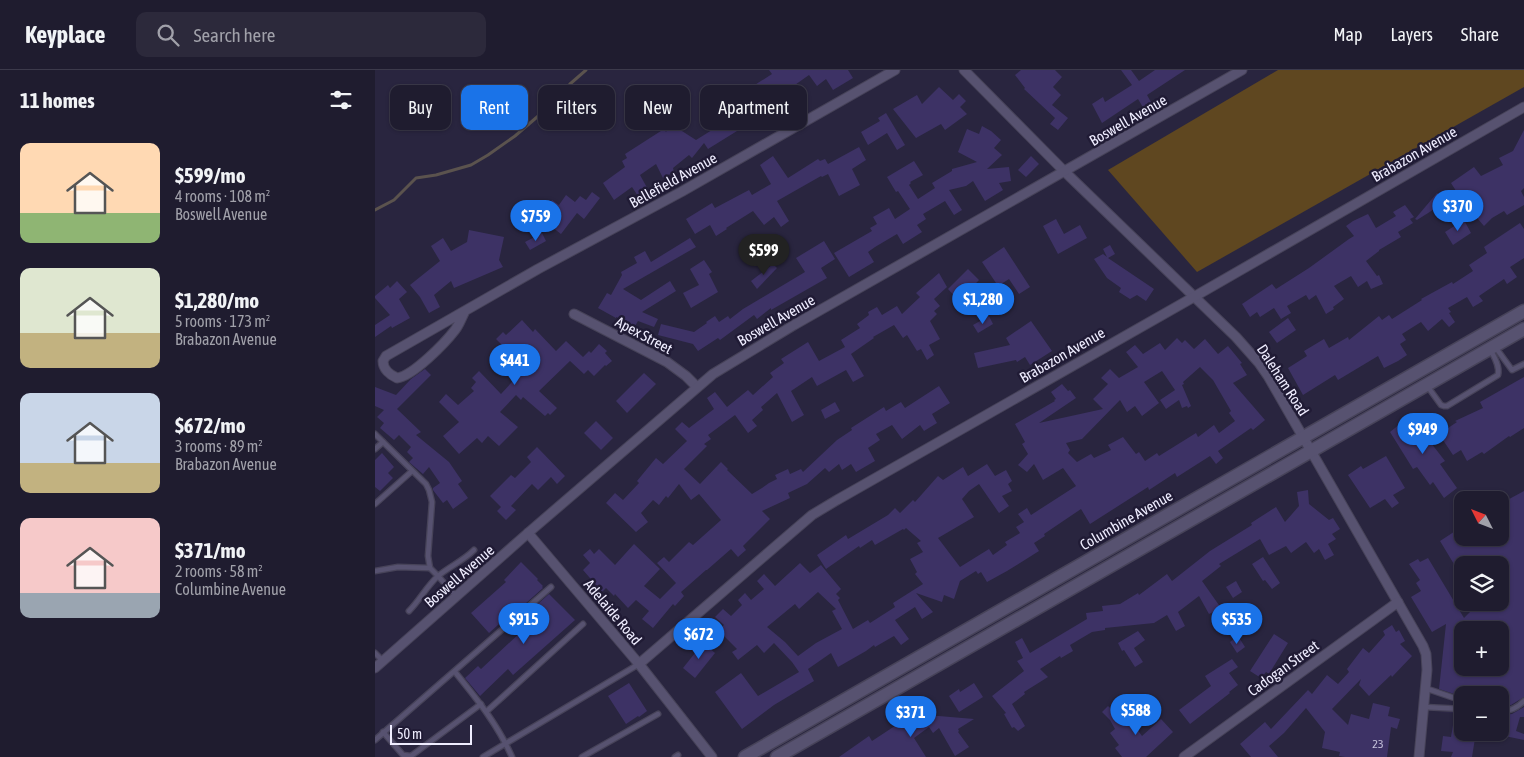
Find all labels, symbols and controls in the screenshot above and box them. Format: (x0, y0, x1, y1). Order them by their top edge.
search box (136, 12, 486, 57)
text: Keyplace (25, 21, 106, 48)
icon: search (154, 21, 182, 49)
text: Search here (194, 24, 275, 46)
text: Map (1333, 24, 1362, 45)
text: Layers (1390, 24, 1433, 45)
text: Share (1461, 24, 1499, 45)
chip: Buy (390, 85, 451, 130)
chip: Rent (461, 85, 528, 130)
chip: Filters (538, 85, 615, 130)
chip: New (625, 85, 690, 130)
chip: Apartment (700, 85, 807, 130)
icon: filters (327, 86, 355, 114)
text: 11 homes (20, 88, 95, 112)
street label: Boswell Avenue (1086, 91, 1170, 149)
street label: Brabazon Avenue (1368, 123, 1460, 185)
street label: Bellefield Avenue (626, 149, 720, 211)
icon: home (60, 163, 120, 223)
text: $599/mo (175, 163, 246, 187)
text: 4 rooms · 108 m² (175, 187, 270, 205)
pin: $370 (1428, 190, 1488, 232)
text: $370 (1443, 197, 1473, 215)
pin: $759 (506, 200, 566, 242)
text: Boswell Avenue (175, 205, 267, 223)
text: $759 (521, 207, 551, 225)
pin: $599 (734, 234, 794, 276)
text: $599 (749, 241, 779, 259)
pin: $1,280 (942, 282, 1024, 325)
icon: home (60, 288, 120, 348)
text: $1,280/mo (175, 288, 259, 312)
text: $1,280 (963, 290, 1003, 308)
street label: Boswell Avenue (734, 291, 818, 349)
text: 5 rooms · 173 m² (175, 312, 270, 330)
street label: Apex Street (613, 313, 675, 357)
street label: Brabazon Avenue (1016, 324, 1108, 386)
text: Brabazon Avenue (175, 330, 277, 348)
street label: Daleham Road (1254, 341, 1312, 419)
pin: $441 (485, 344, 545, 386)
text: $441 (500, 351, 530, 369)
pin: $949 (1393, 412, 1453, 455)
icon: home (60, 413, 120, 473)
text: $672/mo (175, 413, 246, 437)
text: $949 (1408, 420, 1438, 438)
text: 3 rooms · 89 m² (175, 437, 263, 455)
text: Brabazon Avenue (175, 455, 277, 473)
street label: Columbine Avenue (1077, 487, 1175, 553)
north arrow (1454, 491, 1509, 546)
map controls (1454, 491, 1509, 741)
icon: home (60, 538, 120, 598)
text: $371/mo (175, 538, 246, 562)
street label: Boswell Avenue (421, 541, 497, 611)
button: layers (1454, 556, 1509, 611)
text: 2 rooms · 58 m² (175, 562, 263, 580)
street label: Adelaide Road (581, 576, 645, 648)
text: Columbine Avenue (175, 580, 286, 598)
pin: $915 (494, 602, 554, 645)
pin: $535 (1207, 602, 1267, 645)
text: $915 (509, 610, 539, 628)
text: $535 (1222, 610, 1252, 628)
pin: $672 (669, 618, 729, 660)
button: + (1454, 621, 1509, 676)
text: $672 (684, 625, 714, 643)
street label: Cadogan Street (1244, 637, 1322, 699)
button: − (1454, 686, 1509, 741)
pin: $588 (1106, 694, 1166, 736)
pin: $371 (881, 696, 941, 738)
text: $588 (1121, 701, 1151, 719)
text: $371 (896, 703, 926, 721)
scale bar (390, 722, 473, 745)
text: 50 m (397, 726, 422, 742)
house number: 23 (1372, 737, 1384, 751)

